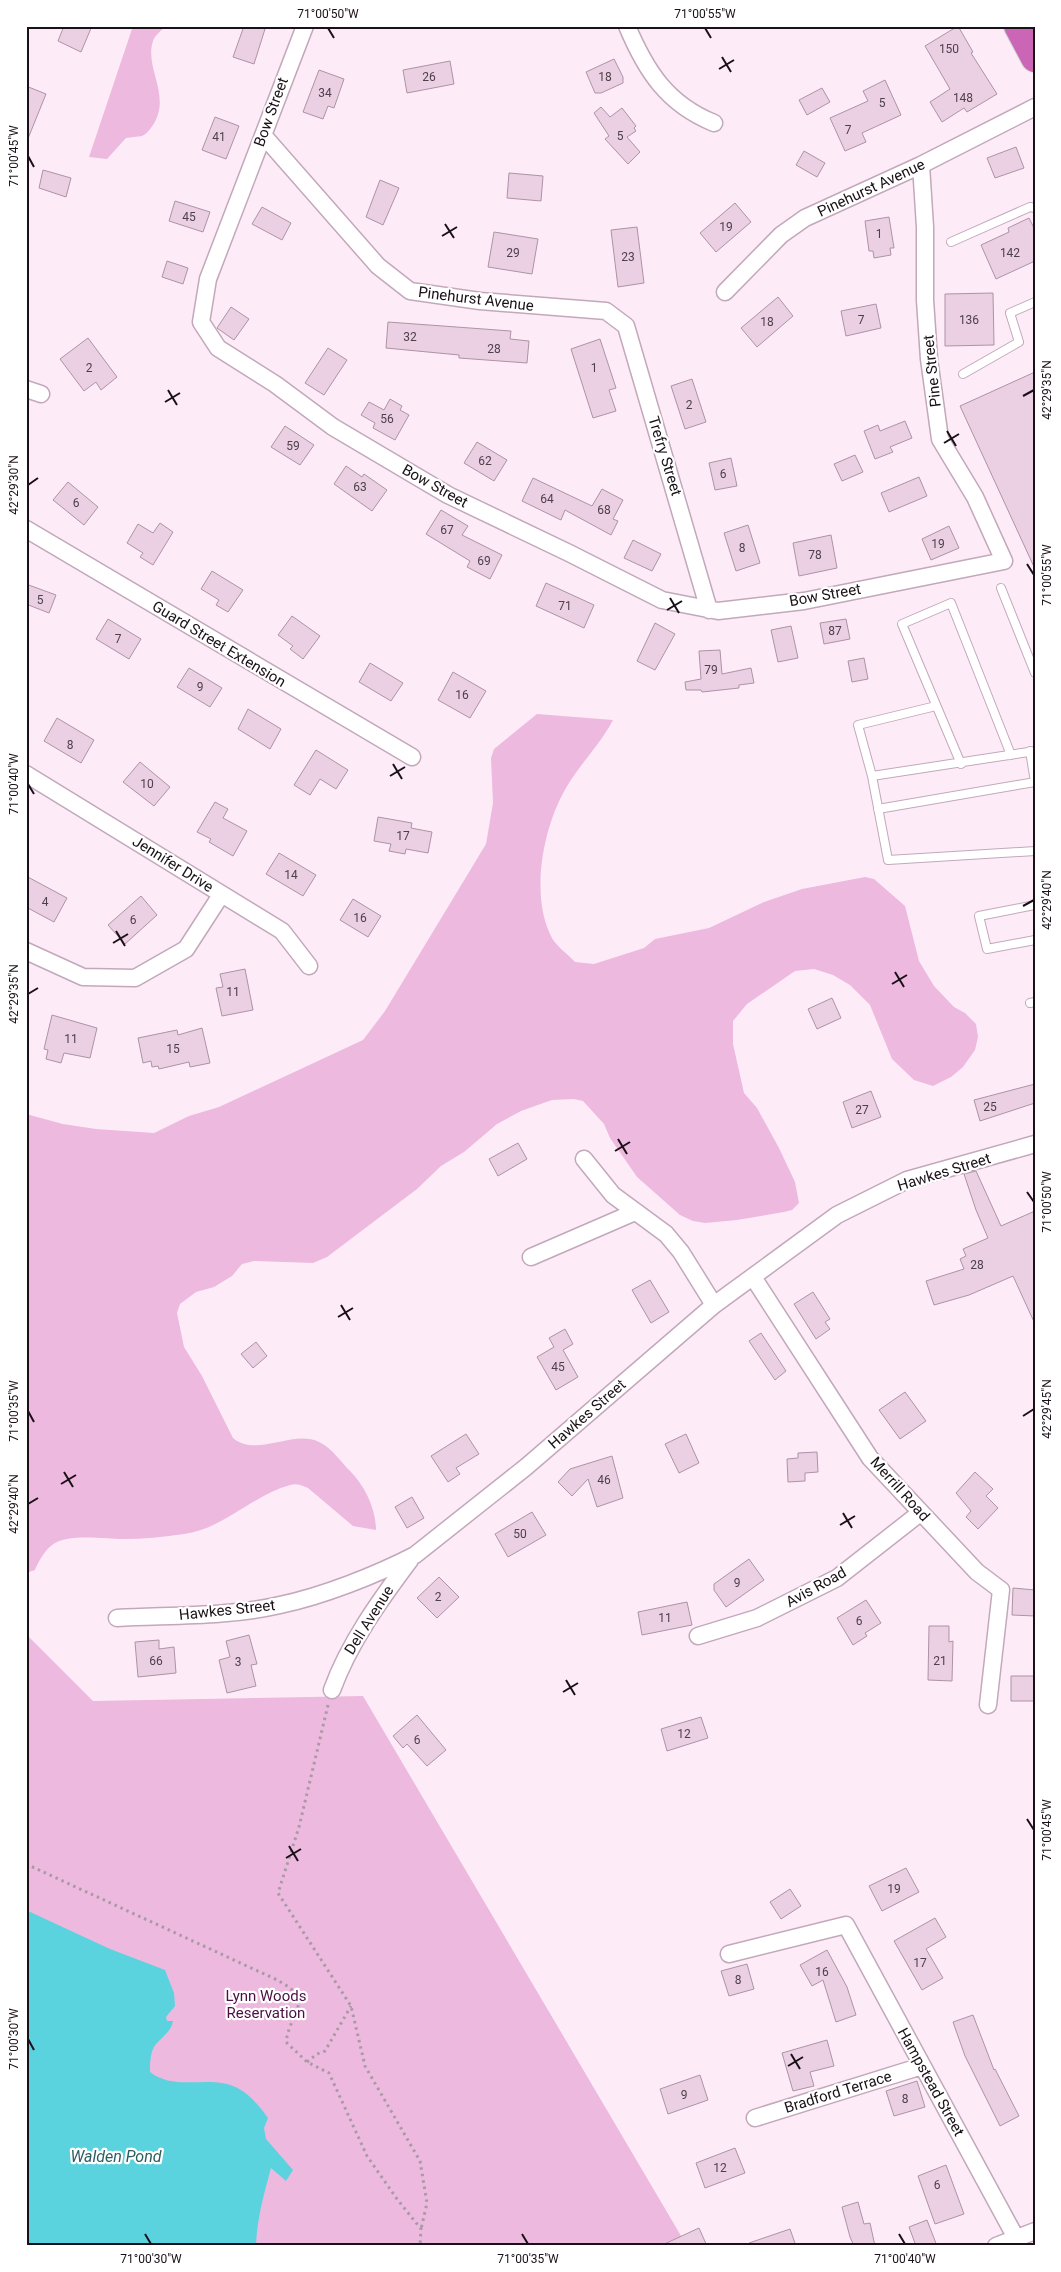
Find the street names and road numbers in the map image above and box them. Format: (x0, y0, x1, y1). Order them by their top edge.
street label: Bow Street (250, 75, 292, 149)
street label: Pinehurst Avenue (814, 155, 928, 221)
street label: Pinehurst Avenue (417, 283, 535, 315)
street label: Pine Street (919, 334, 945, 408)
street label: Trefry Street (644, 414, 686, 498)
street label: Bow Street (399, 461, 471, 511)
street label: Bow Street (788, 580, 862, 610)
street label: Guard Street Extension (149, 597, 289, 691)
street label: Jennifer Drive (129, 832, 217, 896)
street label: Hawkes Street (895, 1149, 993, 1195)
street label: Hawkes Street (545, 1375, 629, 1452)
street label: Merrill Road (866, 1453, 934, 1525)
street label: Avis Road (783, 1563, 849, 1611)
street label: Dell Avenue (341, 1582, 397, 1658)
street label: Hawkes Street (178, 1596, 276, 1624)
street label: Hampstead Street (894, 2025, 968, 2139)
street label: Bradford Terrace (782, 2067, 894, 2117)

